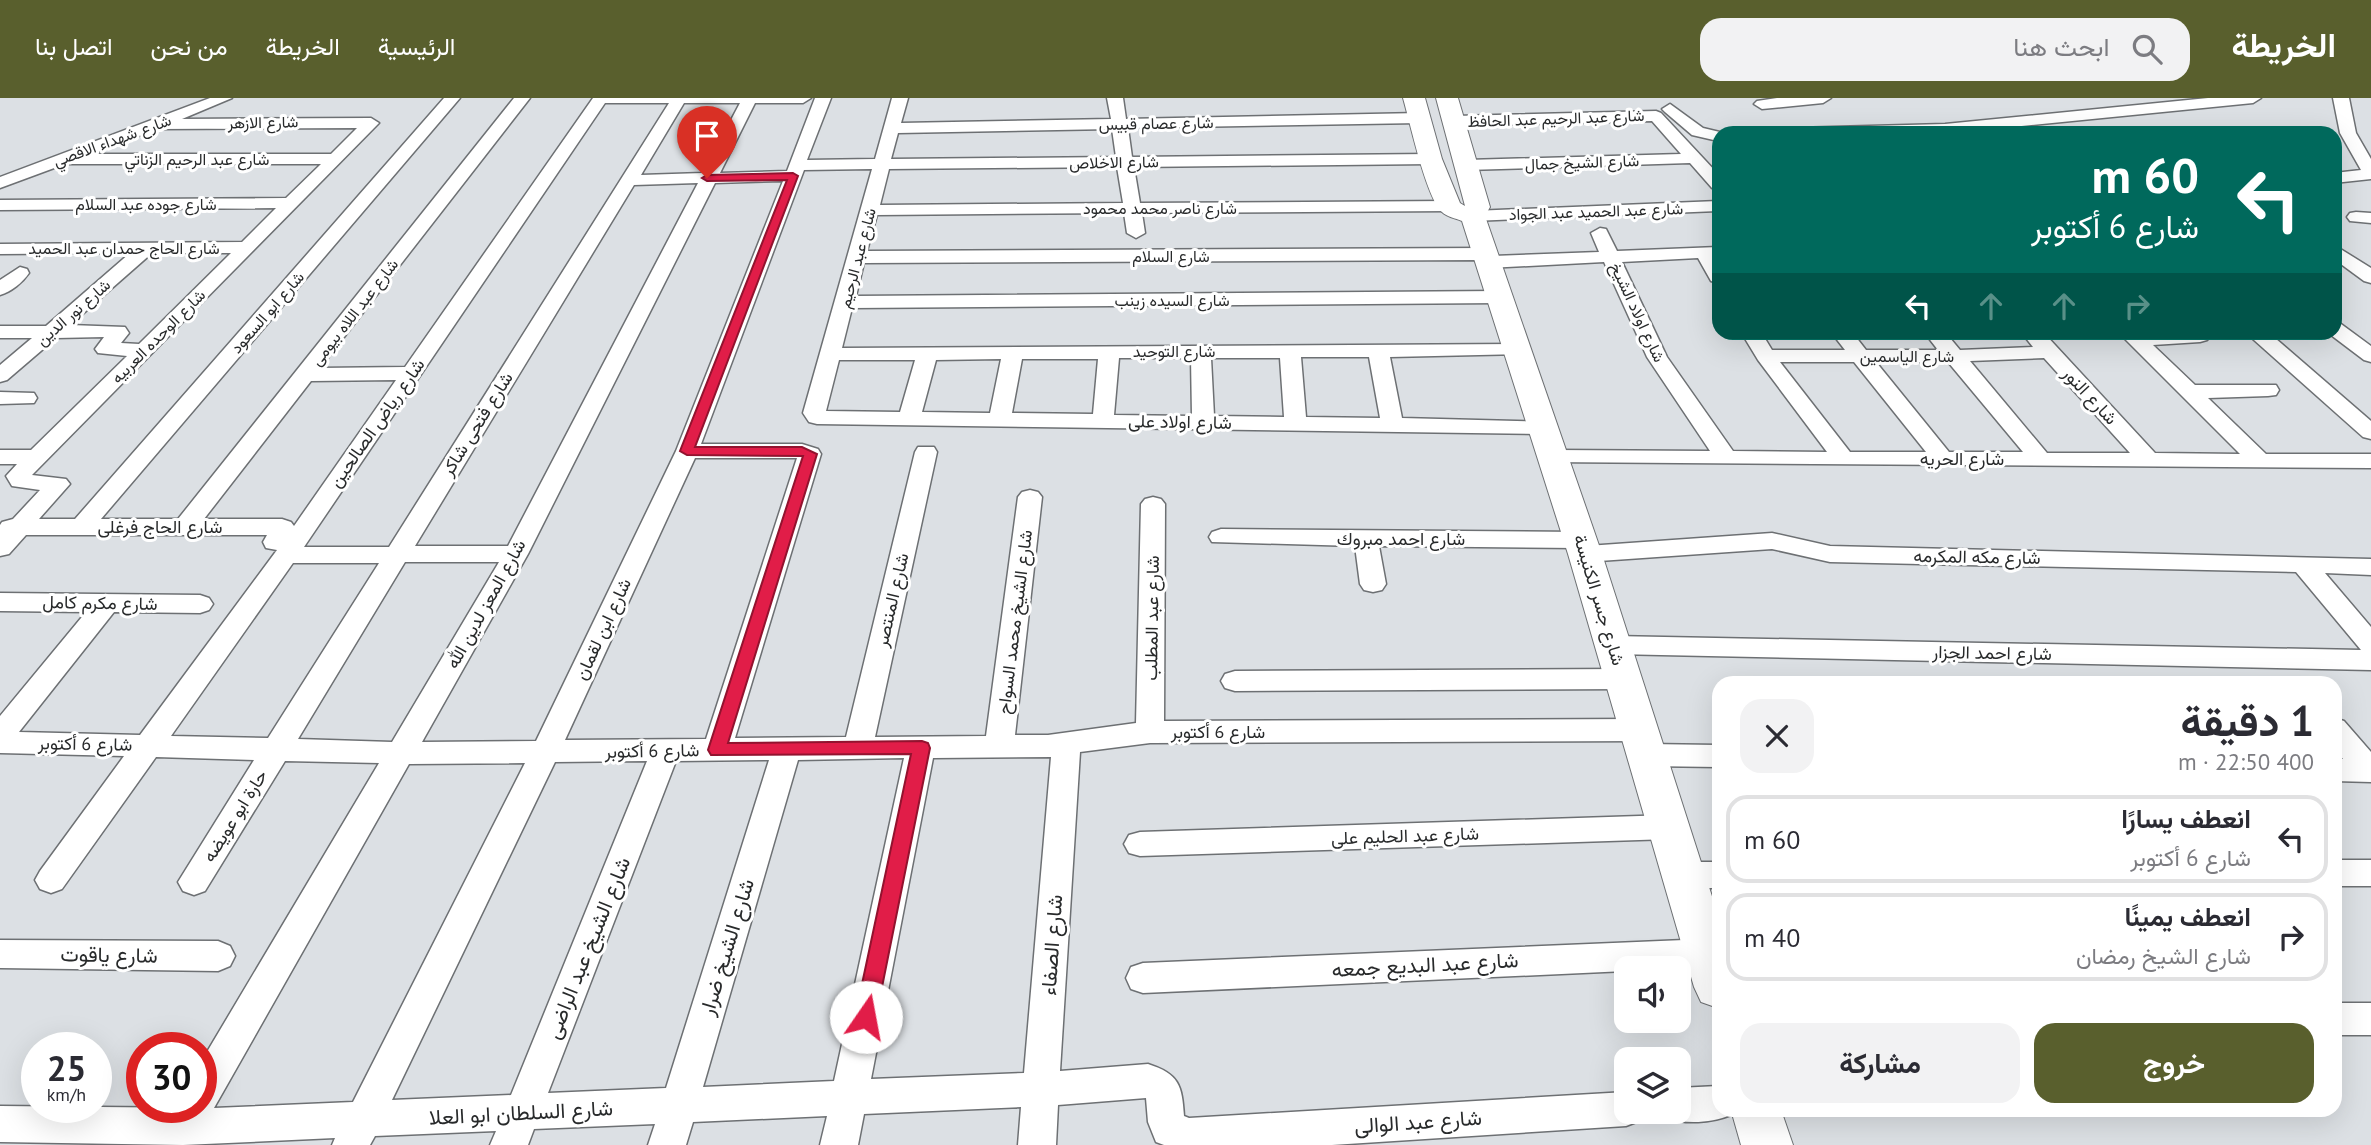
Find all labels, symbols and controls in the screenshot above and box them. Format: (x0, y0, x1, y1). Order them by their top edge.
search box (1700, 18, 2190, 81)
text: الخريطة (2232, 23, 2336, 66)
text: ابحث هنا (2013, 30, 2110, 63)
icon: search (2128, 30, 2166, 68)
text: اتصل بنا (35, 31, 113, 62)
text: من نحن (151, 31, 228, 62)
text: الخريطة (266, 31, 340, 62)
text: الرئيسية (378, 31, 455, 62)
street label: شارع عبد الرحيم عبد الحافظ (1467, 105, 1645, 133)
pin (677, 106, 737, 178)
street label: شارع شهداء الاقصي (50, 109, 175, 174)
street label: شارع الازهر (226, 111, 299, 135)
street label: شارع عصام قبيس (1098, 112, 1214, 136)
icon: arrive (688, 117, 726, 155)
text: 60 m (2092, 143, 2199, 207)
street label: شارع عبد الرحيم الزناتي (125, 149, 269, 173)
street label: شارع الشيخ جمال (1524, 150, 1640, 176)
street label: شارع الاخلاص (1069, 151, 1159, 175)
icon: left (2223, 154, 2314, 245)
street label: شارع جوده عبد السلام (75, 194, 217, 216)
street label: شارع ناصر محمد محمود (1083, 198, 1237, 220)
street label: شارع عبد الحميد عبد الجواد (1508, 198, 1684, 226)
text: شارع 6 أكتوبر (2031, 205, 2199, 247)
street label: شارع عبد الرحيم (834, 206, 882, 311)
street label: شارع الحاج حمدان عبد الحميد (28, 238, 220, 260)
street label: شارع السلام (1132, 246, 1210, 268)
street label: شارع عبد اللاه بيومى (306, 254, 404, 371)
street label: شارع اولاد الشيخ (1604, 259, 1670, 366)
street label: شارع ابو السعود (226, 267, 310, 358)
street label: شارع نور الدين (32, 274, 116, 351)
street label: شارع الوحده العربيه (107, 285, 211, 389)
icon: left (1899, 287, 1937, 325)
icon: ahead (1972, 287, 2010, 325)
icon: ahead (2045, 287, 2083, 325)
icon: right (2118, 287, 2156, 325)
street label: شارع السيده زينب (1114, 290, 1230, 312)
street label: شارع التوحيد (1133, 341, 1215, 363)
street label: شارع الياسمين (1860, 346, 1954, 368)
street label: شارع رياض الصالحين (324, 354, 430, 492)
street label: شارع النور (2056, 361, 2123, 430)
street label: شارع فتحى شاكر (435, 367, 519, 481)
street label: شارع اولاد على (1128, 409, 1232, 435)
street label: شارع الحريه (1920, 447, 2004, 471)
street label: شارع الحاج فرغلى (98, 515, 222, 539)
street label: شارع احمد مبروك (1337, 527, 1465, 551)
street label: شارع الشيخ محمد السواح (992, 528, 1038, 716)
street label: شارع جسر الكنيسة (1568, 532, 1630, 668)
street label: شارع المعز لدين الله (441, 535, 531, 673)
street label: شارع مكه المكرمه (1913, 544, 2041, 570)
street label: شارع المنتصر (869, 551, 914, 650)
street label: شارع عبد المطلب (1139, 555, 1165, 681)
street label: شارع ابن لقمان (569, 574, 637, 684)
street label: شارع مكرم كامل (42, 590, 158, 616)
street label: شارع احمد الجزار (1931, 640, 2052, 666)
text: 1 دقيقة (2181, 693, 2314, 748)
button: close (1740, 699, 1814, 773)
street label: شارع 6 أكتوبر (1170, 720, 1265, 744)
street label: شارع 6 أكتوبر (37, 731, 132, 757)
street label: شارع 6 أكتوبر (604, 738, 699, 764)
text: 400 m · 22:50 (2178, 747, 2314, 776)
street label: حارة ابو عويضه (197, 765, 272, 866)
text: انعطف يسارًا (2121, 802, 2251, 835)
icon: left (2272, 820, 2310, 858)
street label: شارع عبد الحليم على (1331, 821, 1479, 851)
text: 60 m (1744, 823, 1800, 856)
text: شارع 6 أكتوبر (2130, 843, 2251, 872)
street label: شارع الشيخ عبد الراضى (539, 853, 637, 1043)
street label: شارع الشيخ ضرار (693, 875, 761, 1020)
street label: شارع الصفاء (1035, 894, 1069, 996)
text: انعطف يمينًا (2125, 900, 2251, 933)
icon: right (2272, 918, 2310, 956)
text: 40 m (1744, 921, 1800, 954)
street label: شارع ياقوت (60, 940, 158, 970)
text: شارع الشيخ رمضان (2076, 941, 2251, 970)
street label: شارع عبد البديع جمعه (1331, 946, 1519, 984)
map controls (1614, 956, 1691, 1124)
button: sound (1614, 956, 1691, 1033)
position arrow (829, 980, 903, 1054)
button: مشاركة (1740, 1023, 2020, 1103)
button: خروج (2034, 1023, 2314, 1103)
speed limit sign: 30 (126, 1032, 217, 1123)
text: 25 (47, 1045, 86, 1091)
button: layers (1614, 1047, 1691, 1124)
text: km/h (47, 1083, 86, 1106)
street label: شارع السلطان ابو العلا (428, 1094, 614, 1132)
street label: شارع عبد الوالى (1353, 1104, 1483, 1140)

